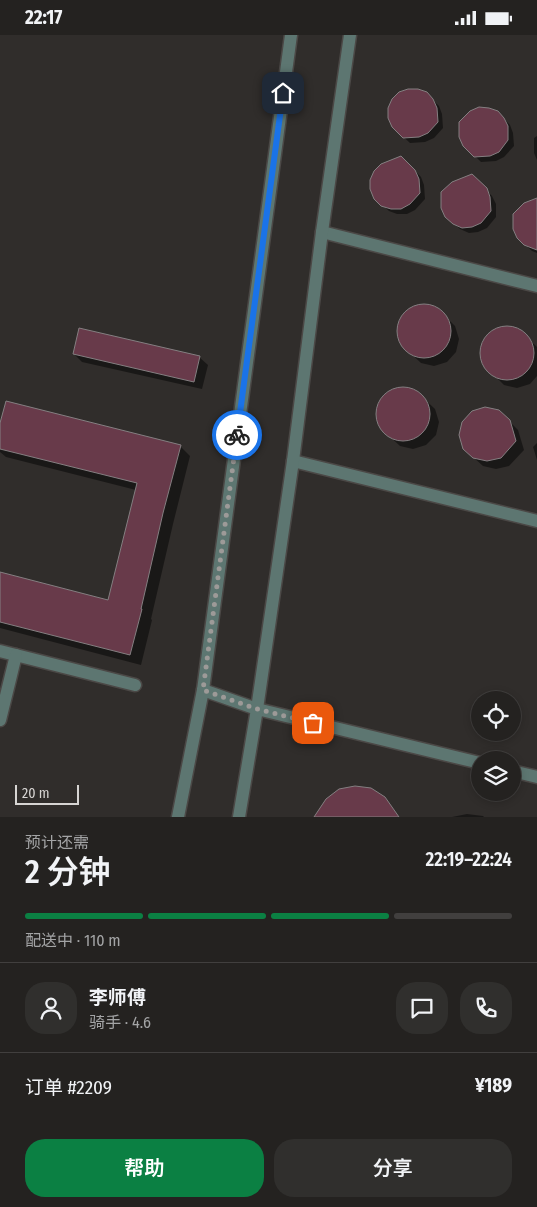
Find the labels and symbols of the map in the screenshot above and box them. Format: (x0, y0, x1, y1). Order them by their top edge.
pin (262, 72, 304, 114)
courier (212, 410, 262, 460)
pin (292, 702, 334, 744)
scale bar (15, 782, 79, 805)

